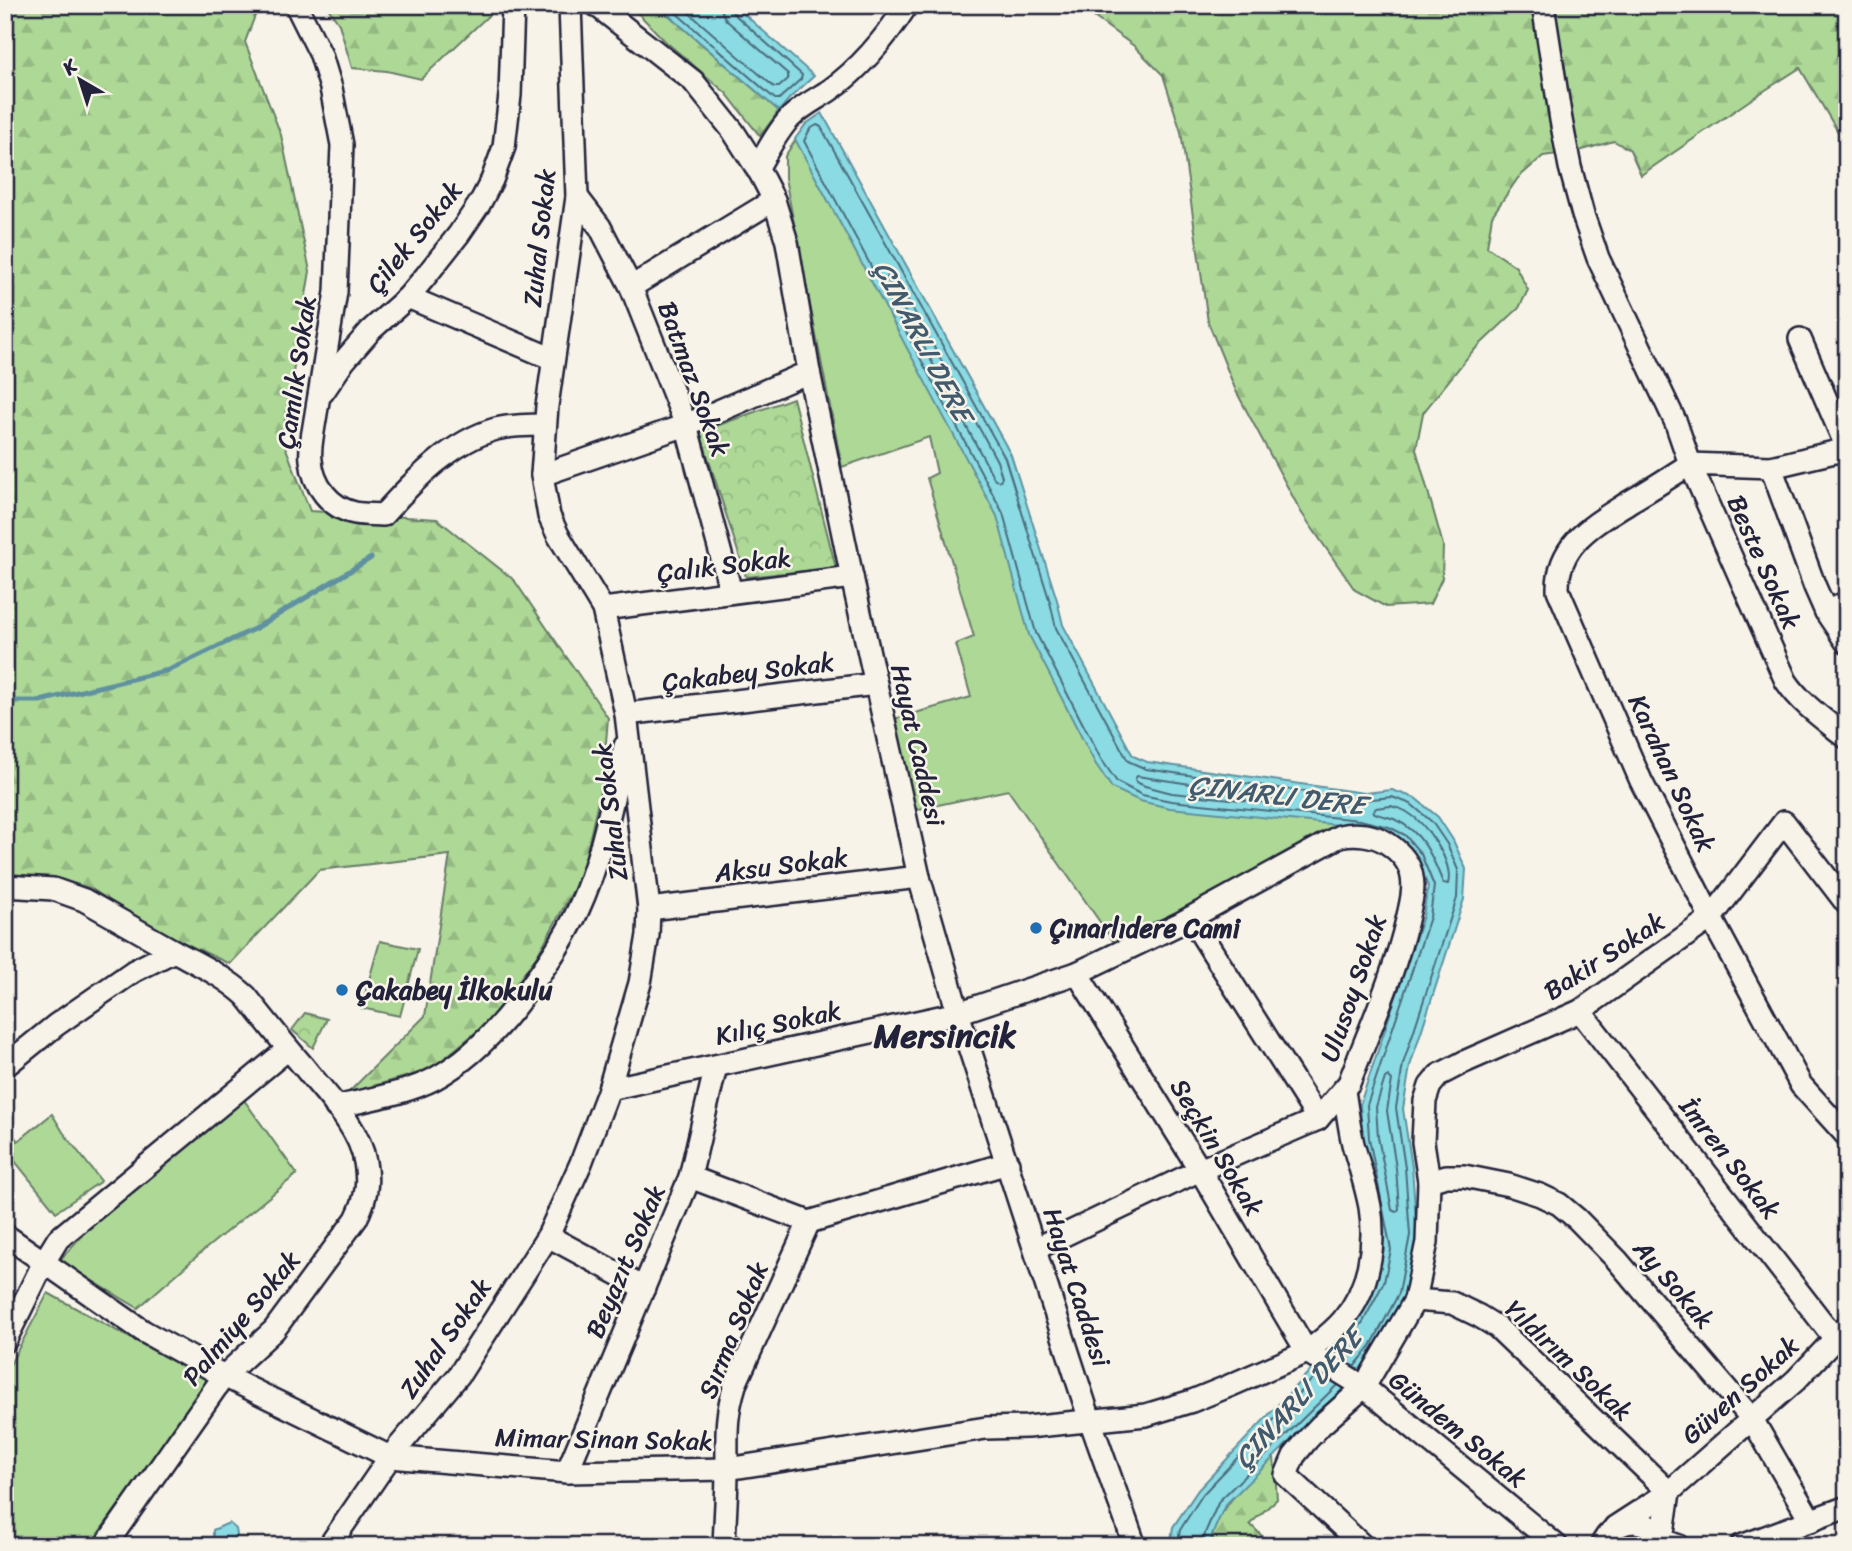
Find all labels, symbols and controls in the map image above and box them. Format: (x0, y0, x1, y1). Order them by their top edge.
north arrow (46, 46, 116, 116)
text: K (54, 50, 86, 84)
street label: Zuhal Sokak (509, 166, 569, 309)
street label: Çilek Sokak (354, 170, 474, 304)
water label: ÇINARLI DERE (860, 251, 989, 436)
street label: Çamlık Sokak (262, 292, 330, 452)
street label: Batmaz Sokak (645, 295, 744, 464)
street label: Beste Sokak (1714, 487, 1814, 637)
street label: Çalık Sokak (654, 534, 794, 596)
street label: Çakabey Sokak (659, 639, 837, 705)
street label: Hayat Caddesi (877, 659, 959, 832)
street label: Karahan Sokak (1615, 686, 1729, 860)
street label: Zuhal Sokak (579, 740, 641, 884)
water label: ÇINARLI DERE (1186, 760, 1374, 831)
street label: Aksu Sokak (711, 834, 850, 896)
street label: Bakir Sokak (1534, 899, 1674, 1013)
place label: Çınarlıdere Cami (1049, 905, 1242, 951)
street label: Ulusoy Sokak (1306, 908, 1400, 1068)
marker: Çınarlıdere Cami (1028, 920, 1044, 936)
place label: Çakabey İlkokulu (355, 967, 553, 1013)
marker: Çakabey İlkokulu (334, 982, 350, 998)
street label: Kılıç Sokak (711, 987, 845, 1059)
district label: Mersincik (873, 1007, 1017, 1065)
street label: Seçkin Sokak (1158, 1069, 1277, 1225)
street label: İmren Sokak (1667, 1086, 1793, 1230)
street label: Beyazıt Sokak (572, 1176, 678, 1346)
street label: Hayat Caddesi (1030, 1201, 1125, 1373)
street label: Ay Sokak (1621, 1228, 1727, 1340)
street label: Palmiye Sokak (170, 1239, 312, 1396)
street label: Sırma Sokak (685, 1254, 781, 1405)
street label: Zuhal Sokak (386, 1268, 504, 1408)
street label: Yıldırım Sokak (1494, 1288, 1644, 1432)
water label: ÇINARLI DERE (1221, 1311, 1380, 1480)
street label: Güven Sokak (1670, 1324, 1810, 1456)
street label: Gündem Sokak (1378, 1358, 1538, 1500)
street label: Mimar Sinan Sokak (495, 1414, 713, 1464)

